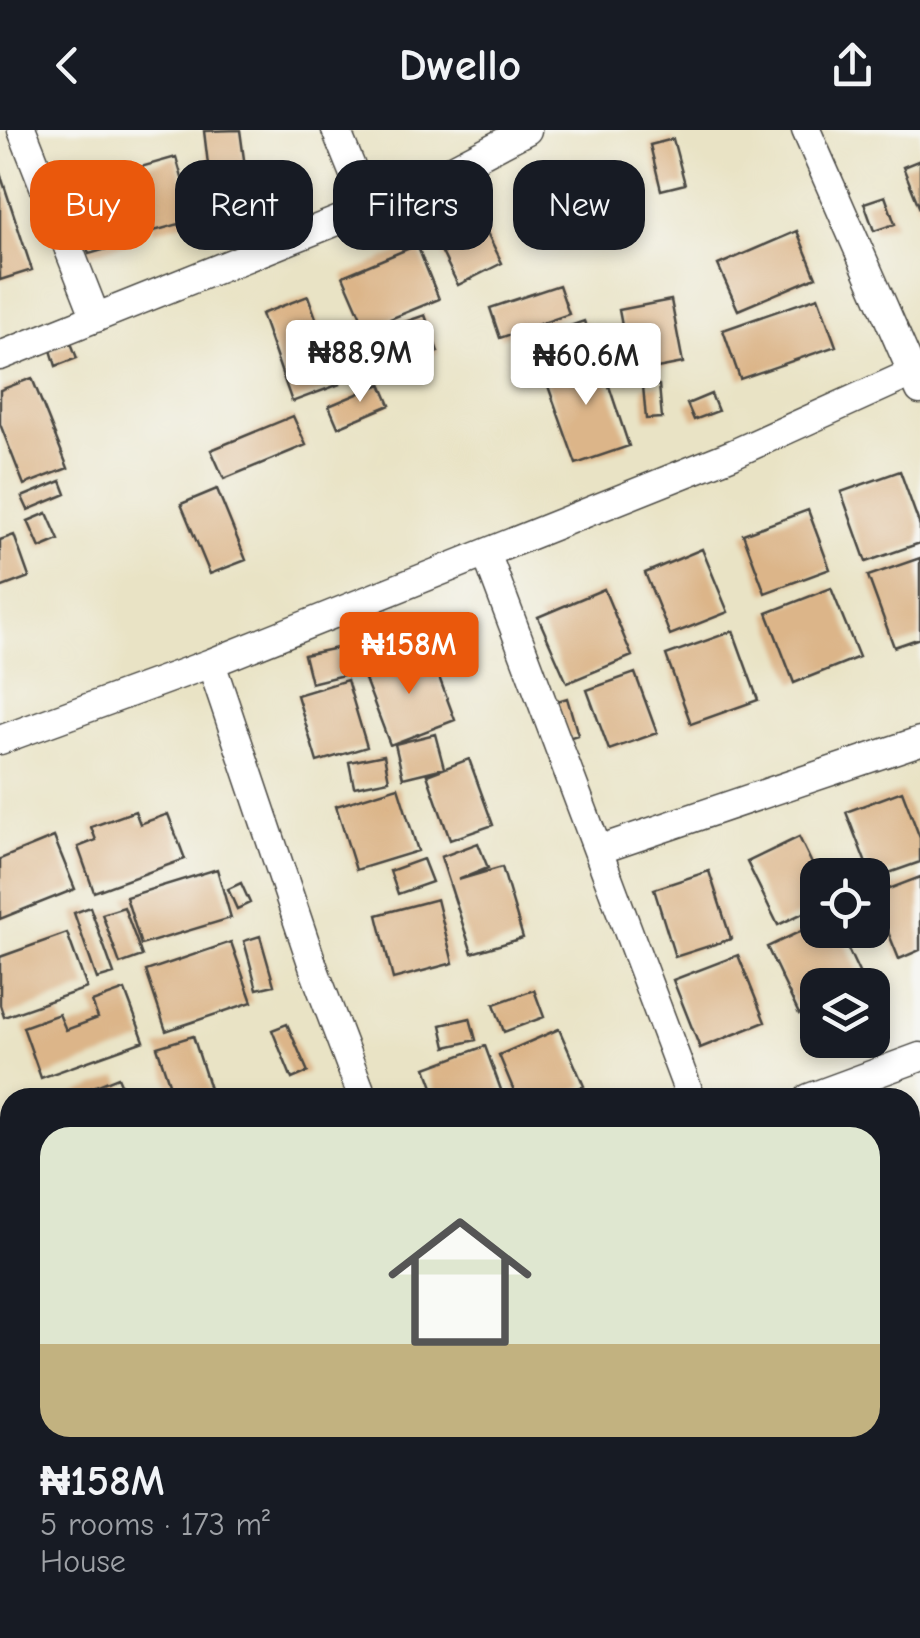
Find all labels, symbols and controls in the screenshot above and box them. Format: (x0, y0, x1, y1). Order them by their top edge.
icon: back (40, 38, 95, 93)
icon: share (825, 38, 880, 93)
text: Dwello (399, 39, 521, 91)
chip: Buy (30, 160, 155, 250)
chip: Rent (175, 160, 313, 250)
chip: Filters (333, 160, 493, 250)
chip: New (513, 160, 645, 250)
pin: ₦88.9M (279, 320, 441, 405)
pin: ₦60.6M (505, 323, 667, 408)
text: ₦88.9M (308, 334, 412, 371)
text: ₦60.6M (533, 337, 639, 374)
pin: ₦158M (339, 612, 479, 697)
text: ₦158M (362, 626, 456, 663)
map controls (800, 858, 890, 1058)
button: locate (800, 858, 890, 948)
button: layers (800, 968, 890, 1058)
icon: home (370, 1192, 550, 1372)
text: ₦158M (40, 1457, 165, 1506)
text: 5 rooms · 173 m² (40, 1506, 270, 1543)
text: House (40, 1543, 126, 1580)

